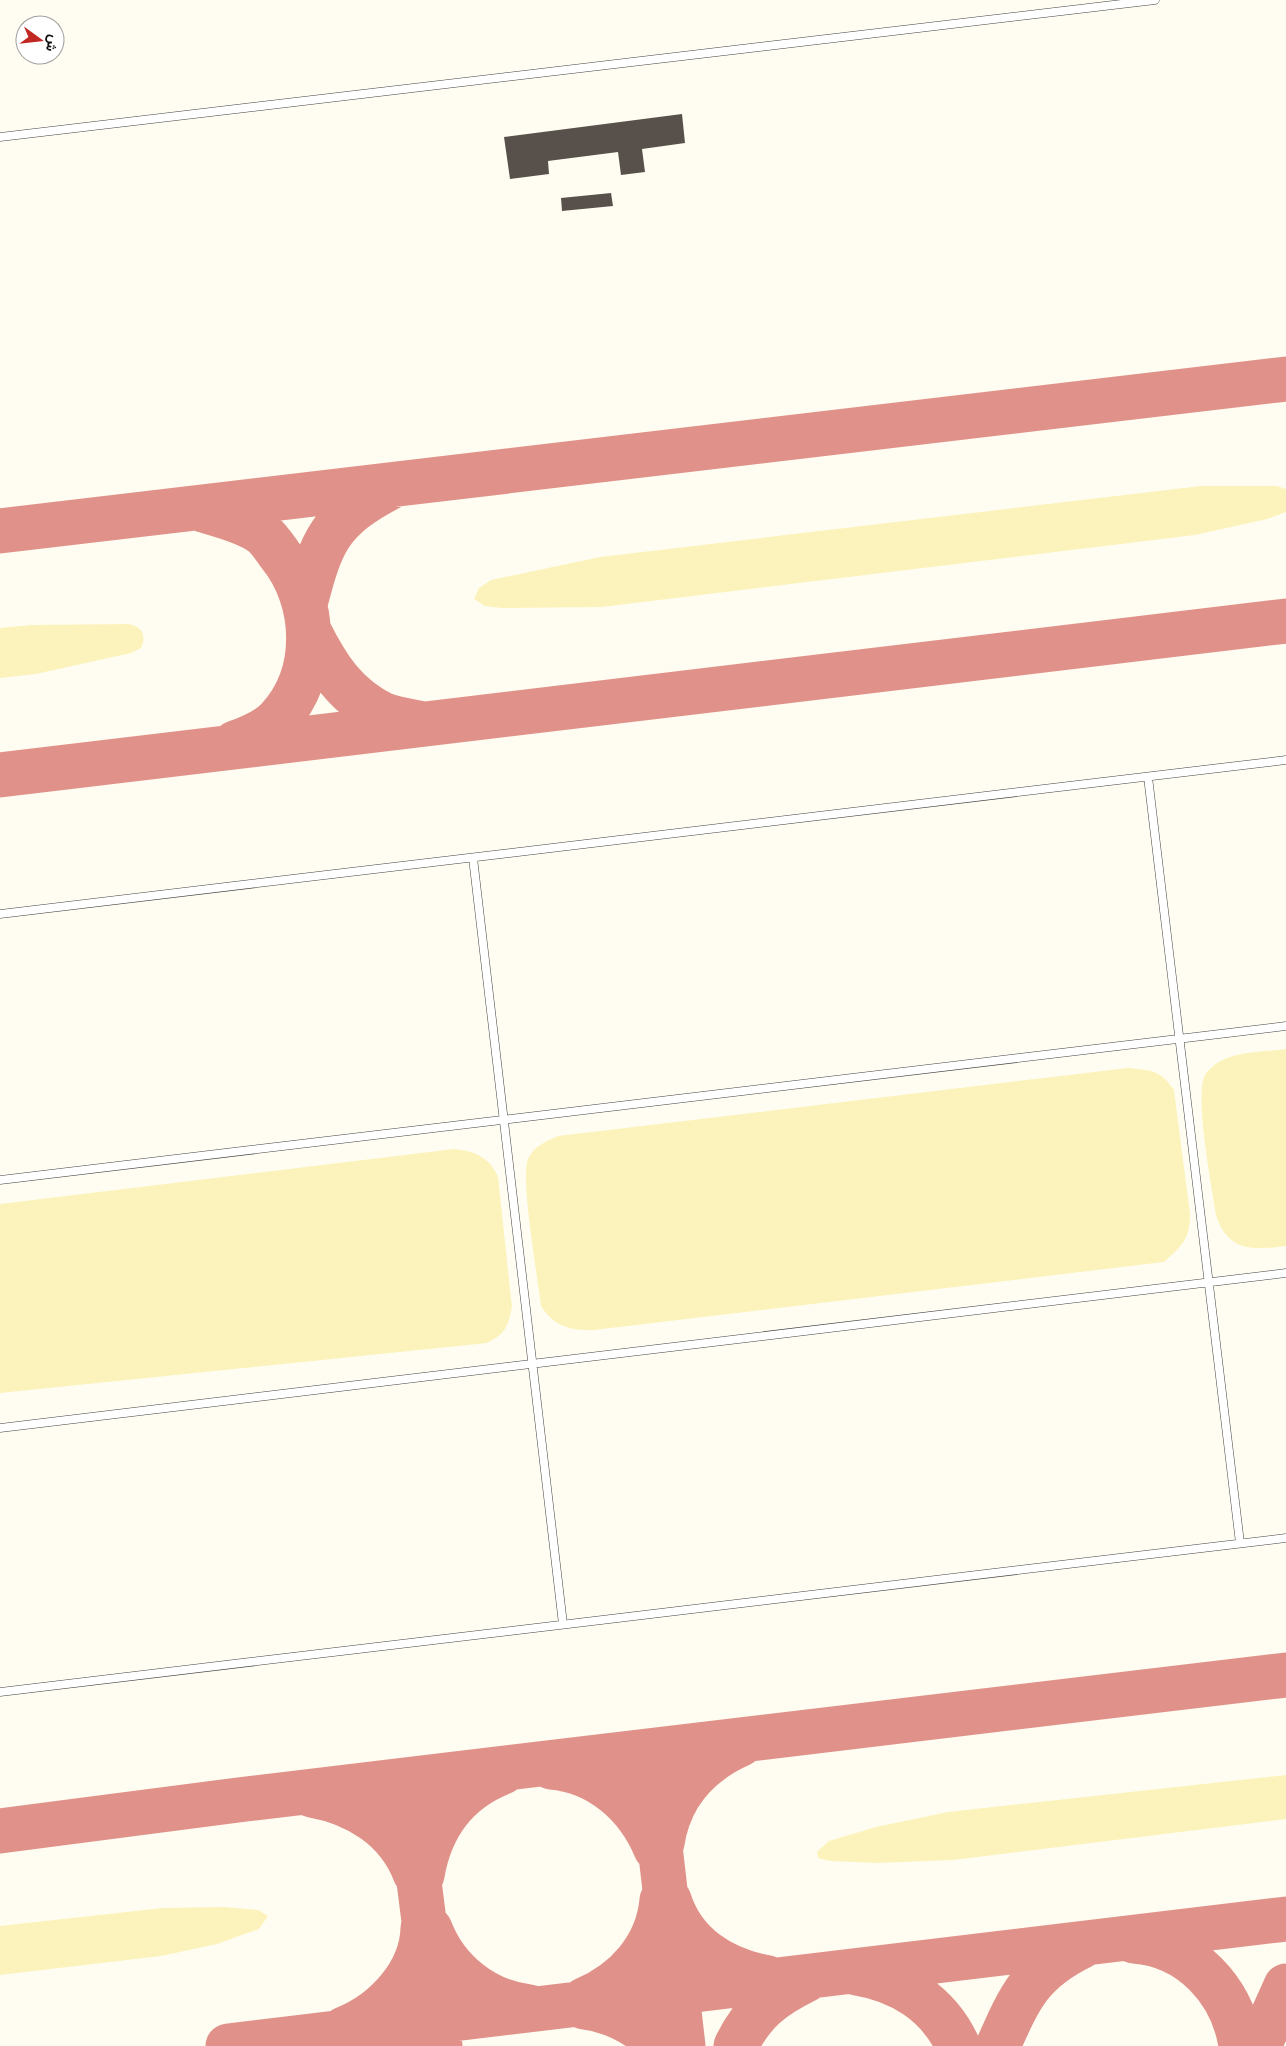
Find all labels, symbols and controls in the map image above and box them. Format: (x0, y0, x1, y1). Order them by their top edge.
north arrow (15, 15, 65, 65)
text: ش (42, 33, 64, 54)

